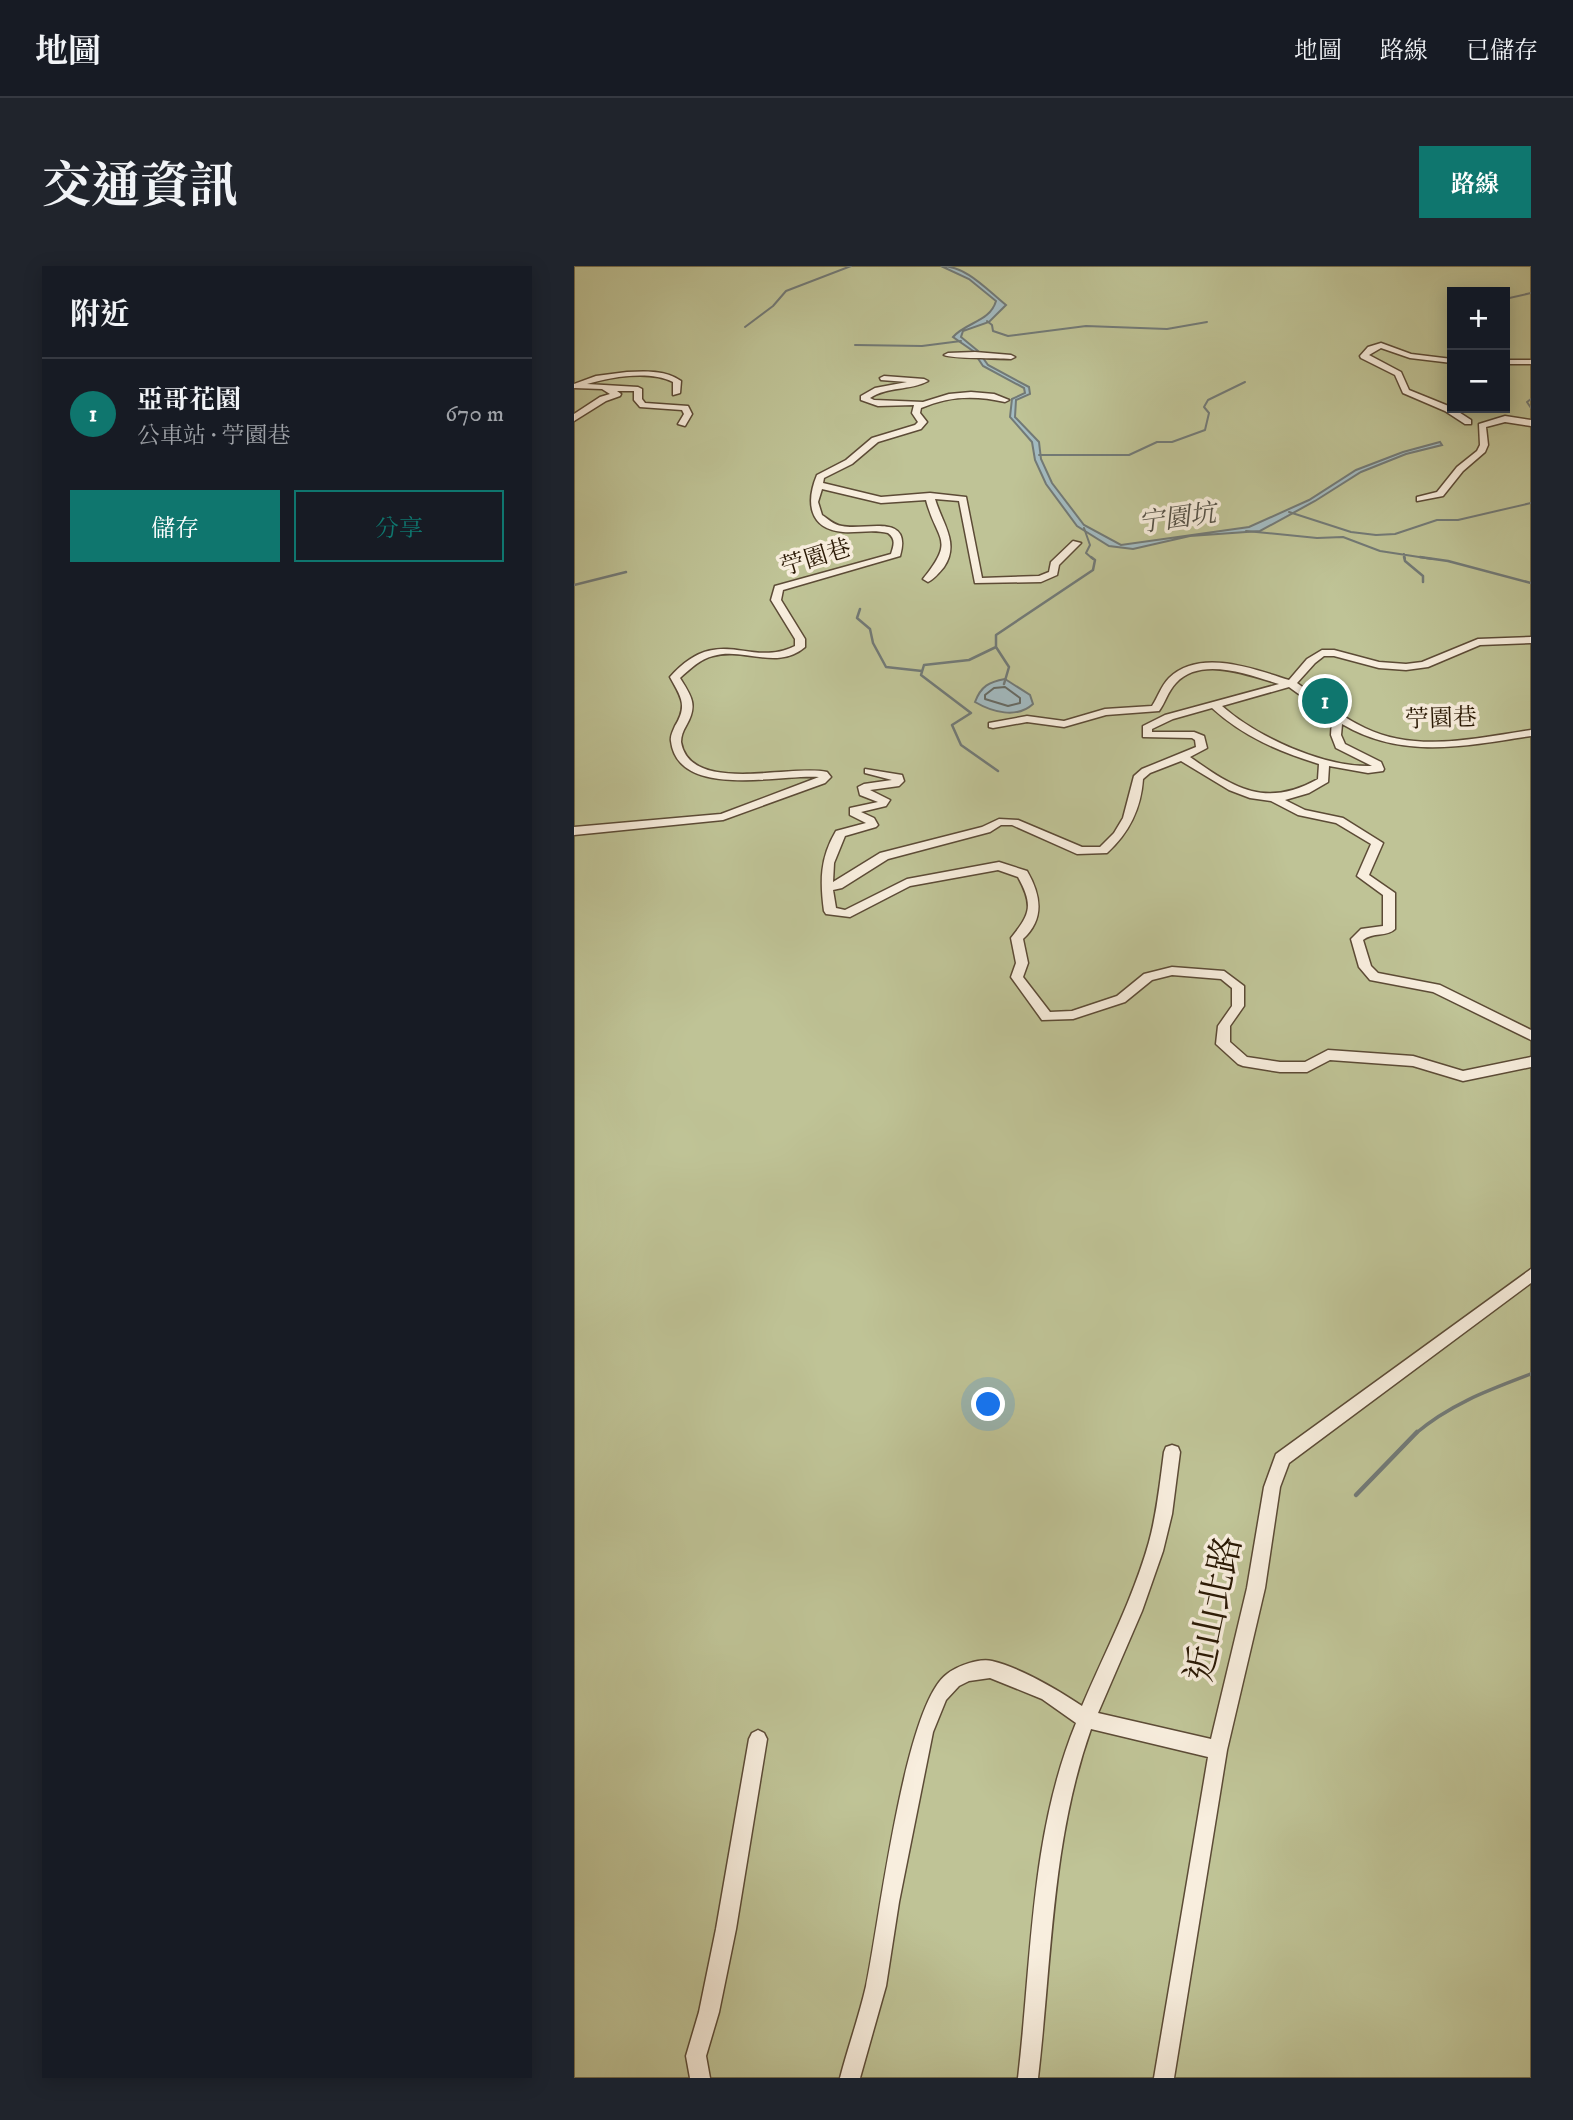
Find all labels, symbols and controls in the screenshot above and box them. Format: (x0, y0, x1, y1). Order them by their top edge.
text: 地圖 (35, 32, 101, 73)
text: 地圖 (1294, 36, 1342, 66)
text: 路線 (1380, 36, 1428, 66)
text: 已儲存 (1466, 36, 1538, 66)
button: 路線 (1419, 146, 1531, 218)
text: 交通資訊 (42, 157, 238, 219)
map controls (1447, 287, 1510, 413)
button: + (1447, 287, 1510, 350)
text: 附近 (70, 297, 130, 334)
button: − (1447, 350, 1510, 413)
text: 亞哥花園 (137, 384, 241, 417)
text: 1 (89, 400, 97, 429)
text: 670 m (445, 400, 504, 429)
text: 公車站 · 苧園巷 (137, 422, 290, 451)
button: 儲存 (70, 490, 280, 562)
button: 分享 (294, 490, 504, 562)
water label: 宁園坑 (1136, 497, 1222, 541)
street label: 苧園巷 (777, 533, 855, 583)
pin: 1 (1302, 675, 1348, 727)
street label: 苧園巷 (1404, 703, 1478, 735)
your location (971, 1387, 1005, 1421)
street label: 近山北路 (1177, 1532, 1253, 1686)

